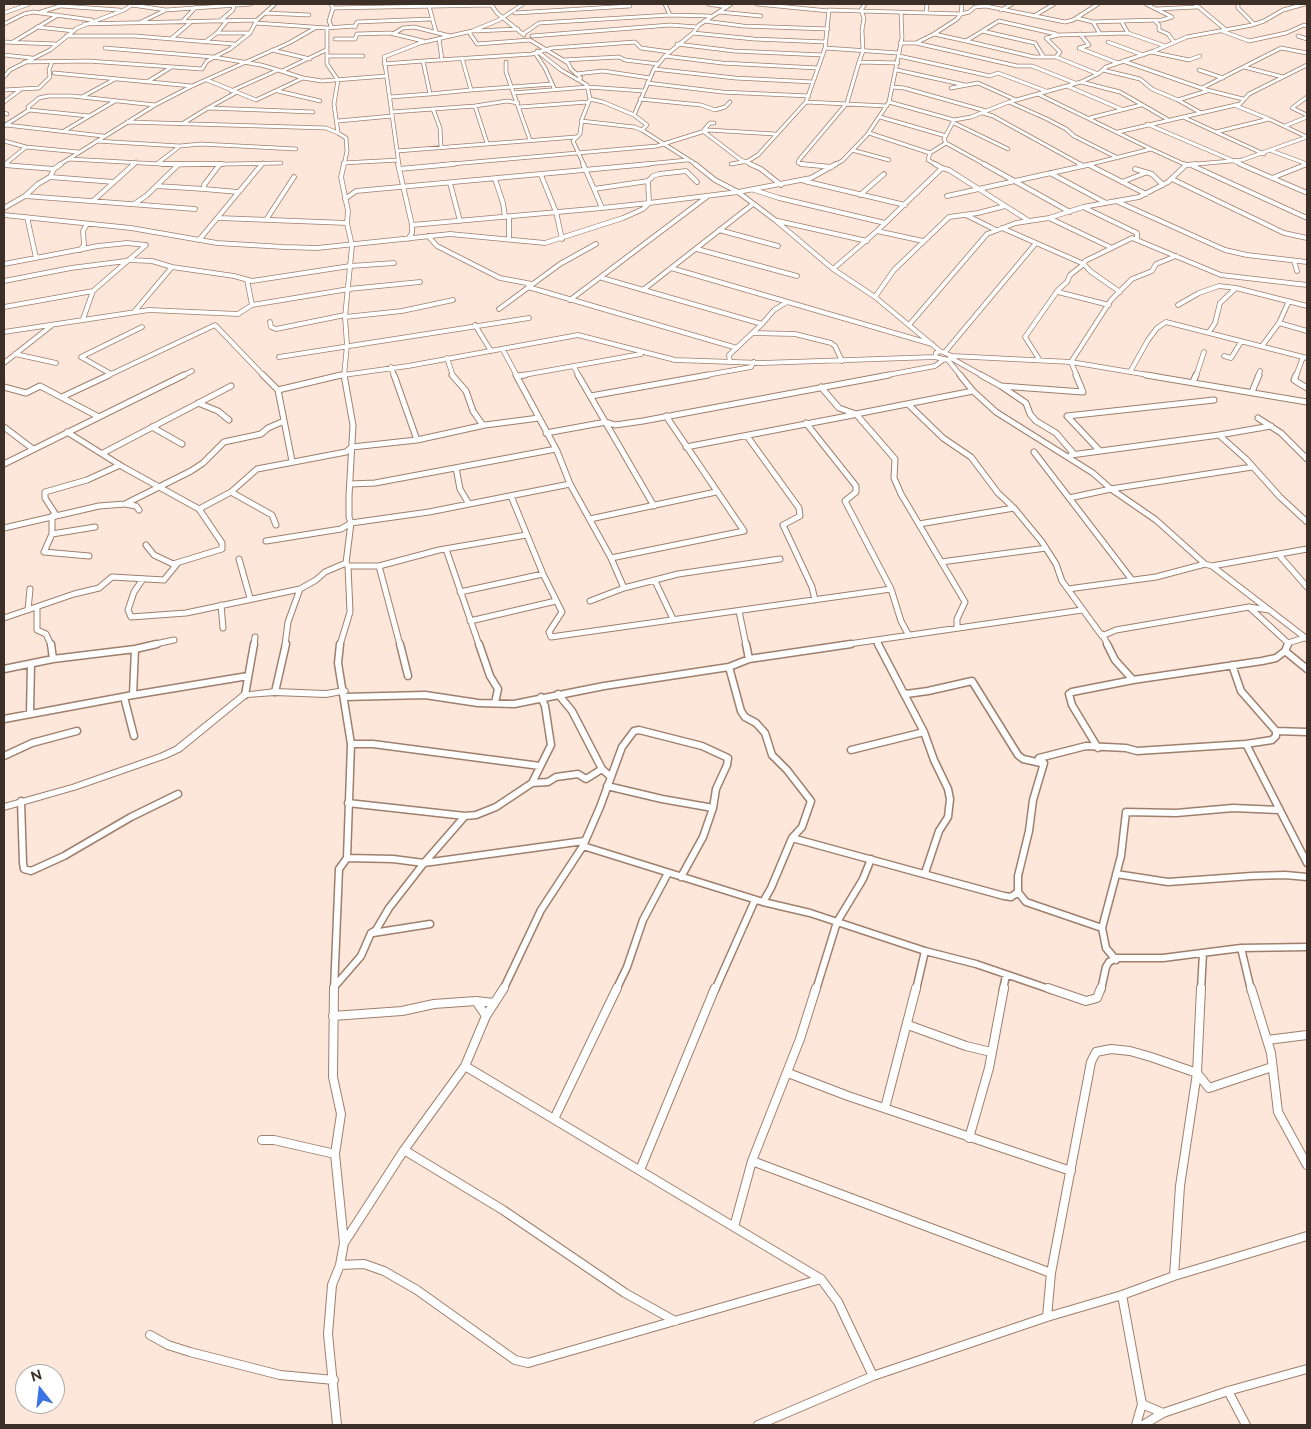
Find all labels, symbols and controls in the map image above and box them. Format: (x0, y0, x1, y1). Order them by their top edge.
north arrow (15, 1364, 65, 1414)
text: N (29, 1366, 43, 1385)

